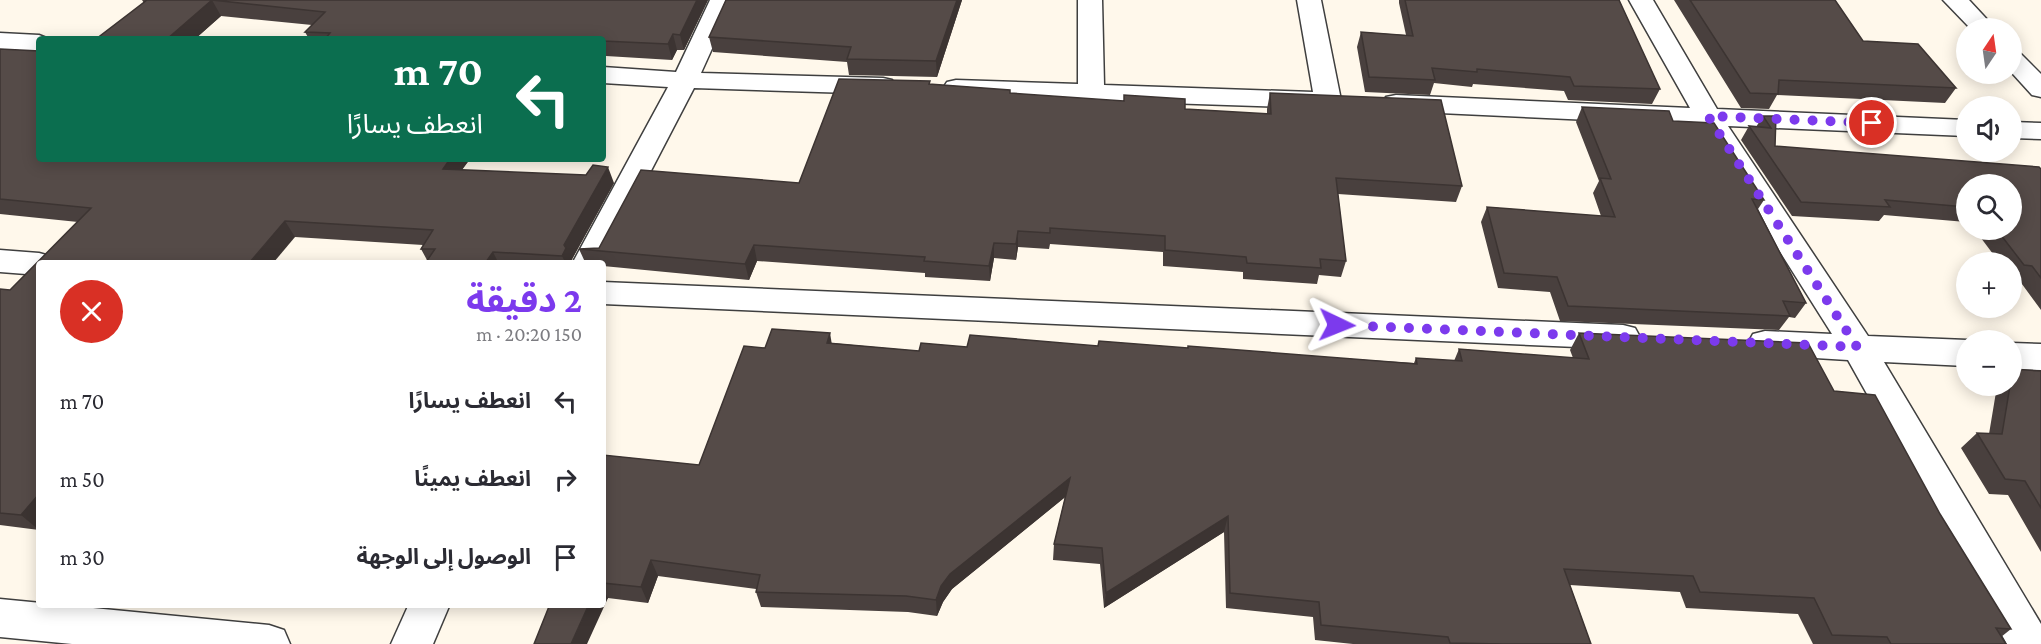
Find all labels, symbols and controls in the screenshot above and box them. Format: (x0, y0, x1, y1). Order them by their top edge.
north arrow (1956, 18, 2022, 84)
map controls (1956, 18, 2022, 396)
text: 70 m (394, 47, 483, 94)
icon: left (504, 60, 582, 138)
button: sound (1956, 96, 2022, 162)
pin (1846, 97, 1897, 148)
icon: arrive (1855, 106, 1888, 139)
text: انعطف يسارًا (347, 109, 483, 139)
button: search (1956, 174, 2022, 240)
button: + (1956, 252, 2022, 318)
button: close (60, 280, 123, 343)
text: 2 دقيقة (466, 280, 582, 320)
position arrow (1305, 293, 1369, 357)
text: 150 m · 20:20 (476, 323, 582, 345)
button: − (1956, 330, 2022, 396)
icon: left (549, 385, 582, 418)
text: انعطف يسارًا (409, 388, 531, 413)
text: 70 m (60, 389, 104, 414)
icon: right (549, 463, 582, 496)
text: انعطف يمينًا (414, 466, 531, 491)
text: 50 m (60, 467, 105, 492)
icon: arrive (549, 541, 582, 574)
text: الوصول إلى الوجهة (356, 544, 531, 569)
text: 30 m (60, 545, 105, 570)

